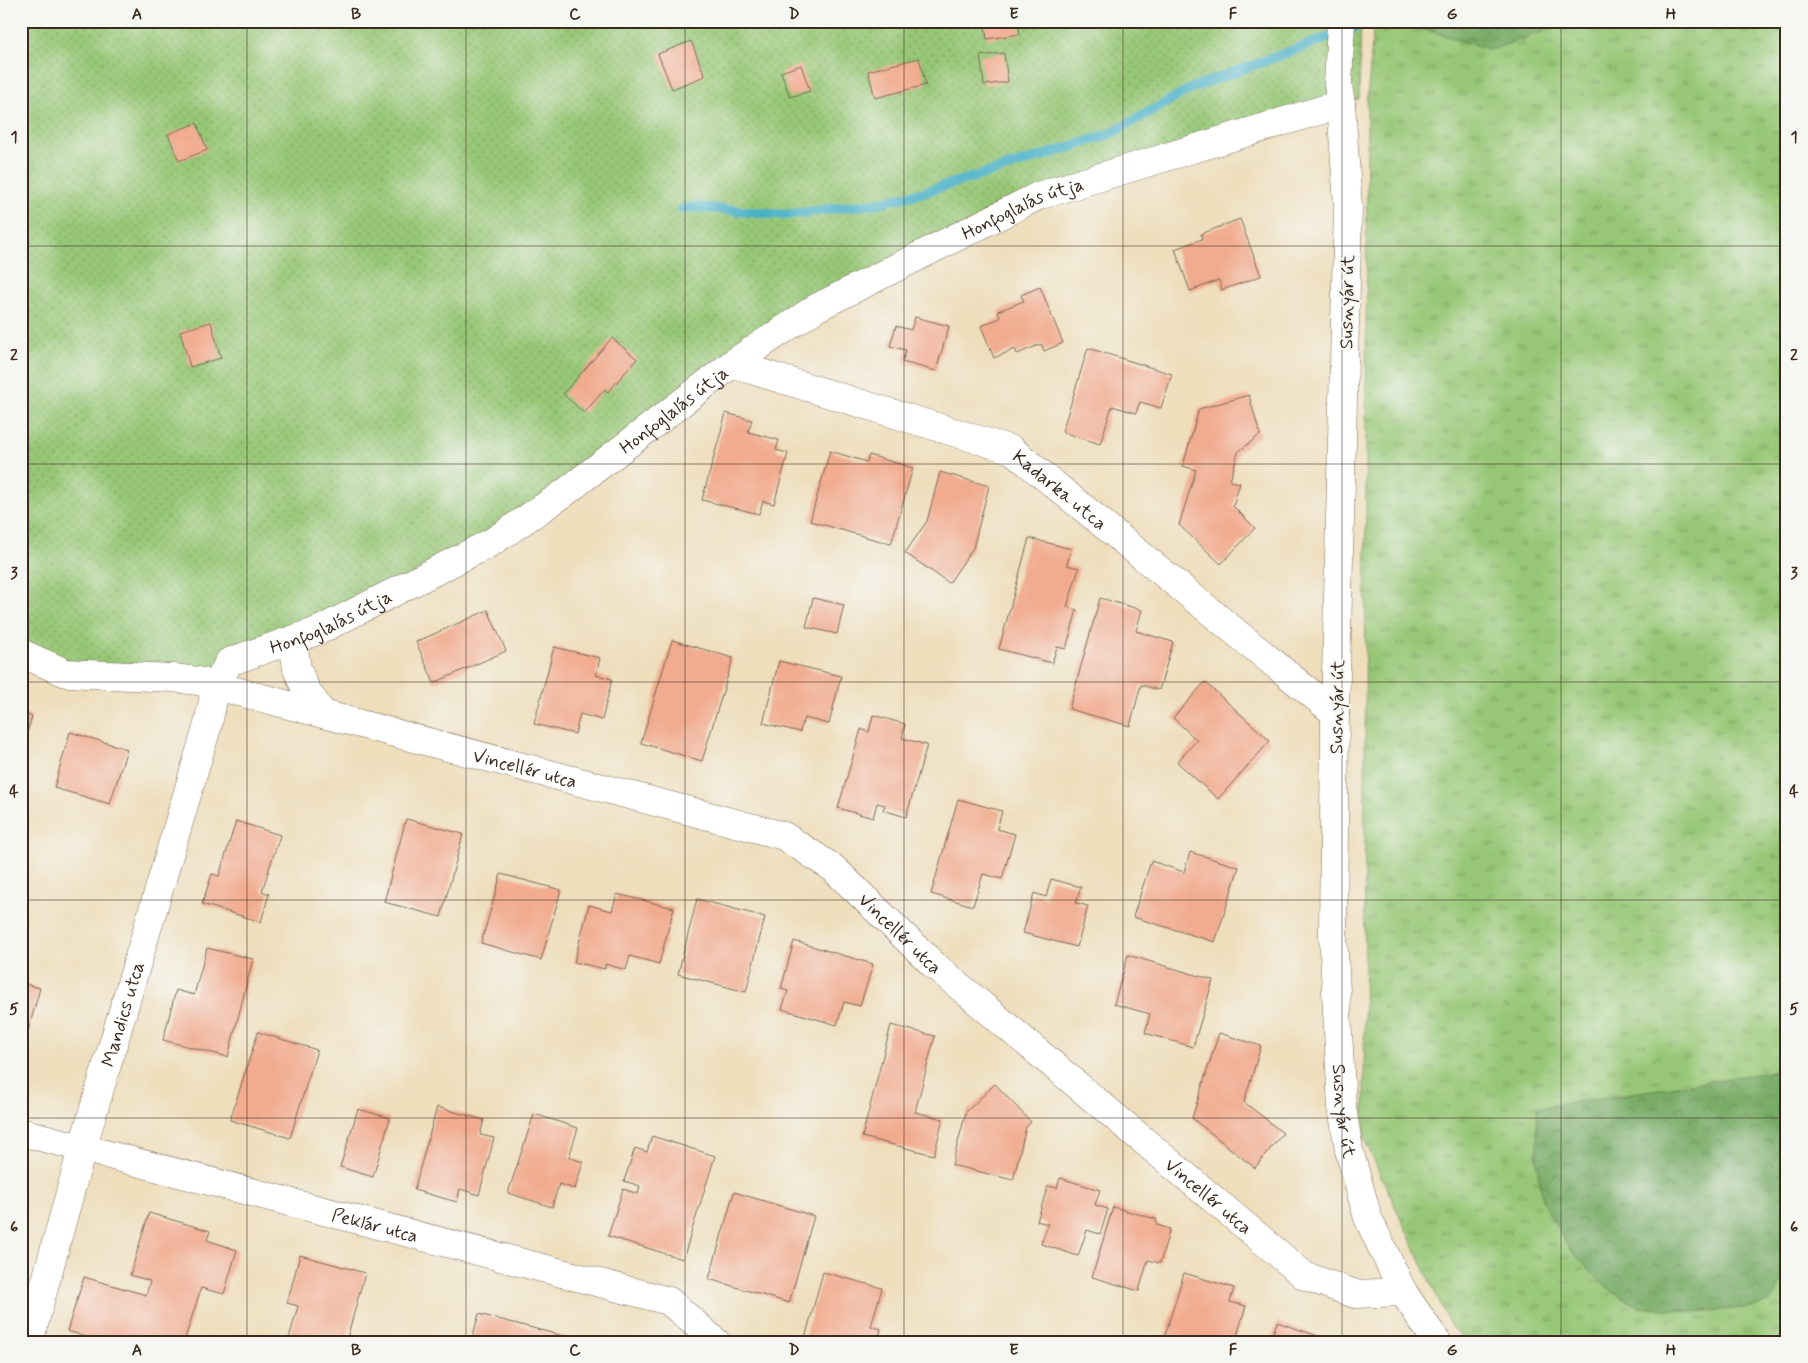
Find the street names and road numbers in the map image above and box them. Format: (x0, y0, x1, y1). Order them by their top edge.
street label: Honfoglalás útja (958, 172, 1087, 247)
street label: Susnyár út (1334, 255, 1362, 349)
street label: Honfoglalás útja (614, 360, 734, 460)
street label: Kadarka utca (1007, 444, 1112, 536)
street label: Honfoglalás útja (267, 584, 396, 661)
street label: Susnyár út (1324, 660, 1352, 754)
street label: Vincellér utca (470, 743, 580, 795)
street label: Vincellér utca (852, 888, 947, 980)
street label: Mandics utca (96, 959, 151, 1070)
street label: Susnyár út (1326, 1063, 1362, 1161)
street label: Vincellér utca (1159, 1153, 1257, 1240)
street label: Peklár utca (329, 1203, 421, 1249)

